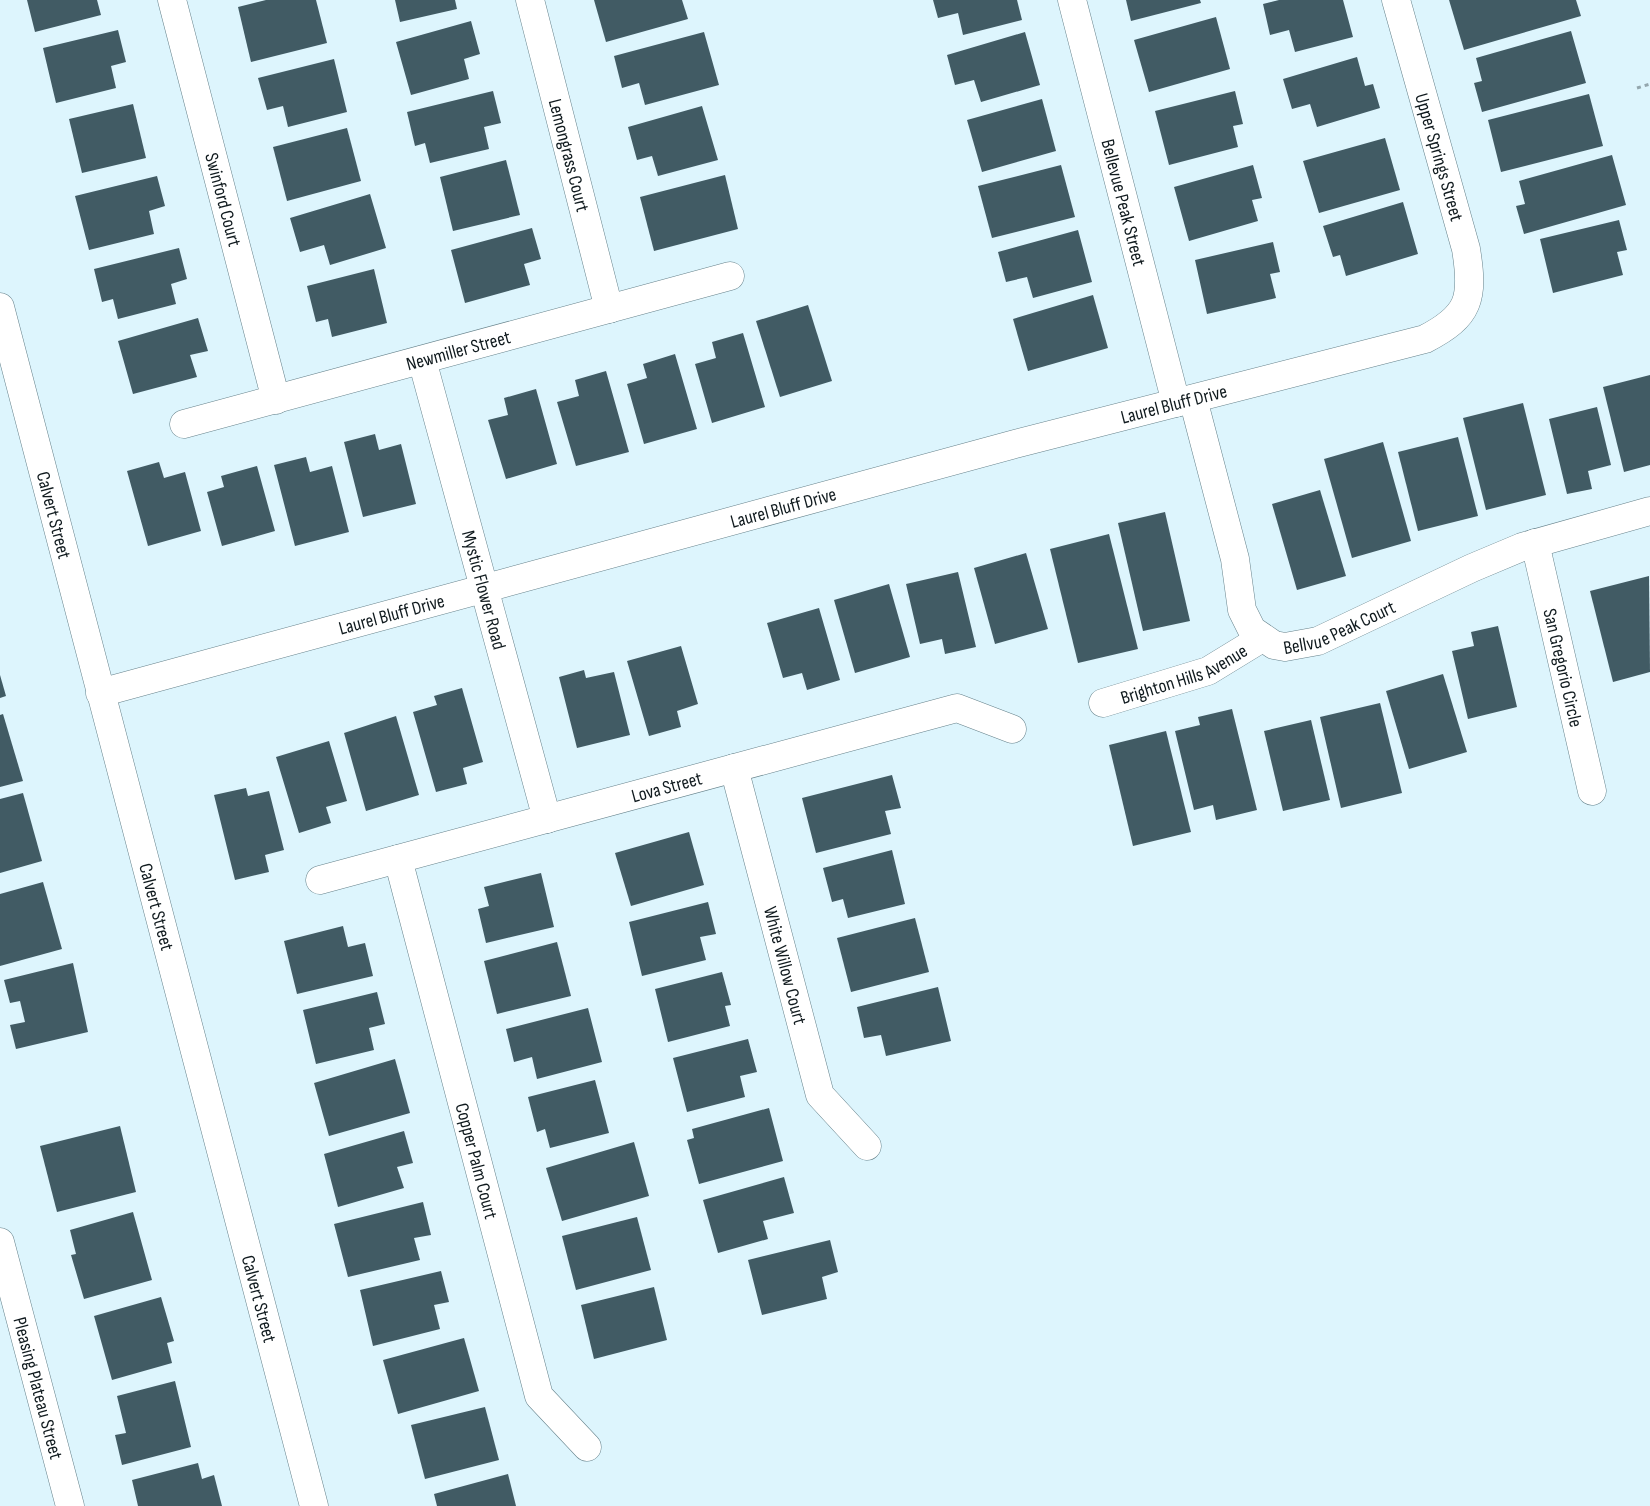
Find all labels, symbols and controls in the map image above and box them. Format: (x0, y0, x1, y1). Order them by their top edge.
street label: Upper Springs Street (1409, 91, 1468, 224)
street label: Lemongrass Court (543, 97, 594, 214)
street label: Bellevue Peak Street (1095, 137, 1150, 269)
street label: Swinford Court (199, 150, 246, 249)
street label: Newmiller Street (404, 326, 513, 376)
street label: Laurel Bluff Drive (1118, 380, 1230, 429)
street label: Calvert Street (31, 469, 76, 562)
street label: Laurel Bluff Drive (728, 483, 839, 534)
street label: Mystic Flower Road (456, 528, 510, 652)
street label: Laurel Bluff Drive (336, 590, 447, 641)
street label: Bellvue Peak Court (1282, 596, 1399, 660)
street label: San Gregorio Circle (1537, 607, 1587, 730)
street label: Brighton Hills Avenue (1118, 640, 1252, 710)
street label: Lova Street (629, 767, 705, 808)
street label: Calvert Street (133, 861, 178, 953)
street label: White Willow Court (758, 904, 811, 1027)
street label: Copper Palm Court (450, 1101, 502, 1222)
street label: Calvert Street (236, 1253, 281, 1345)
street label: Pleasing Plateau Street (7, 1315, 67, 1462)

